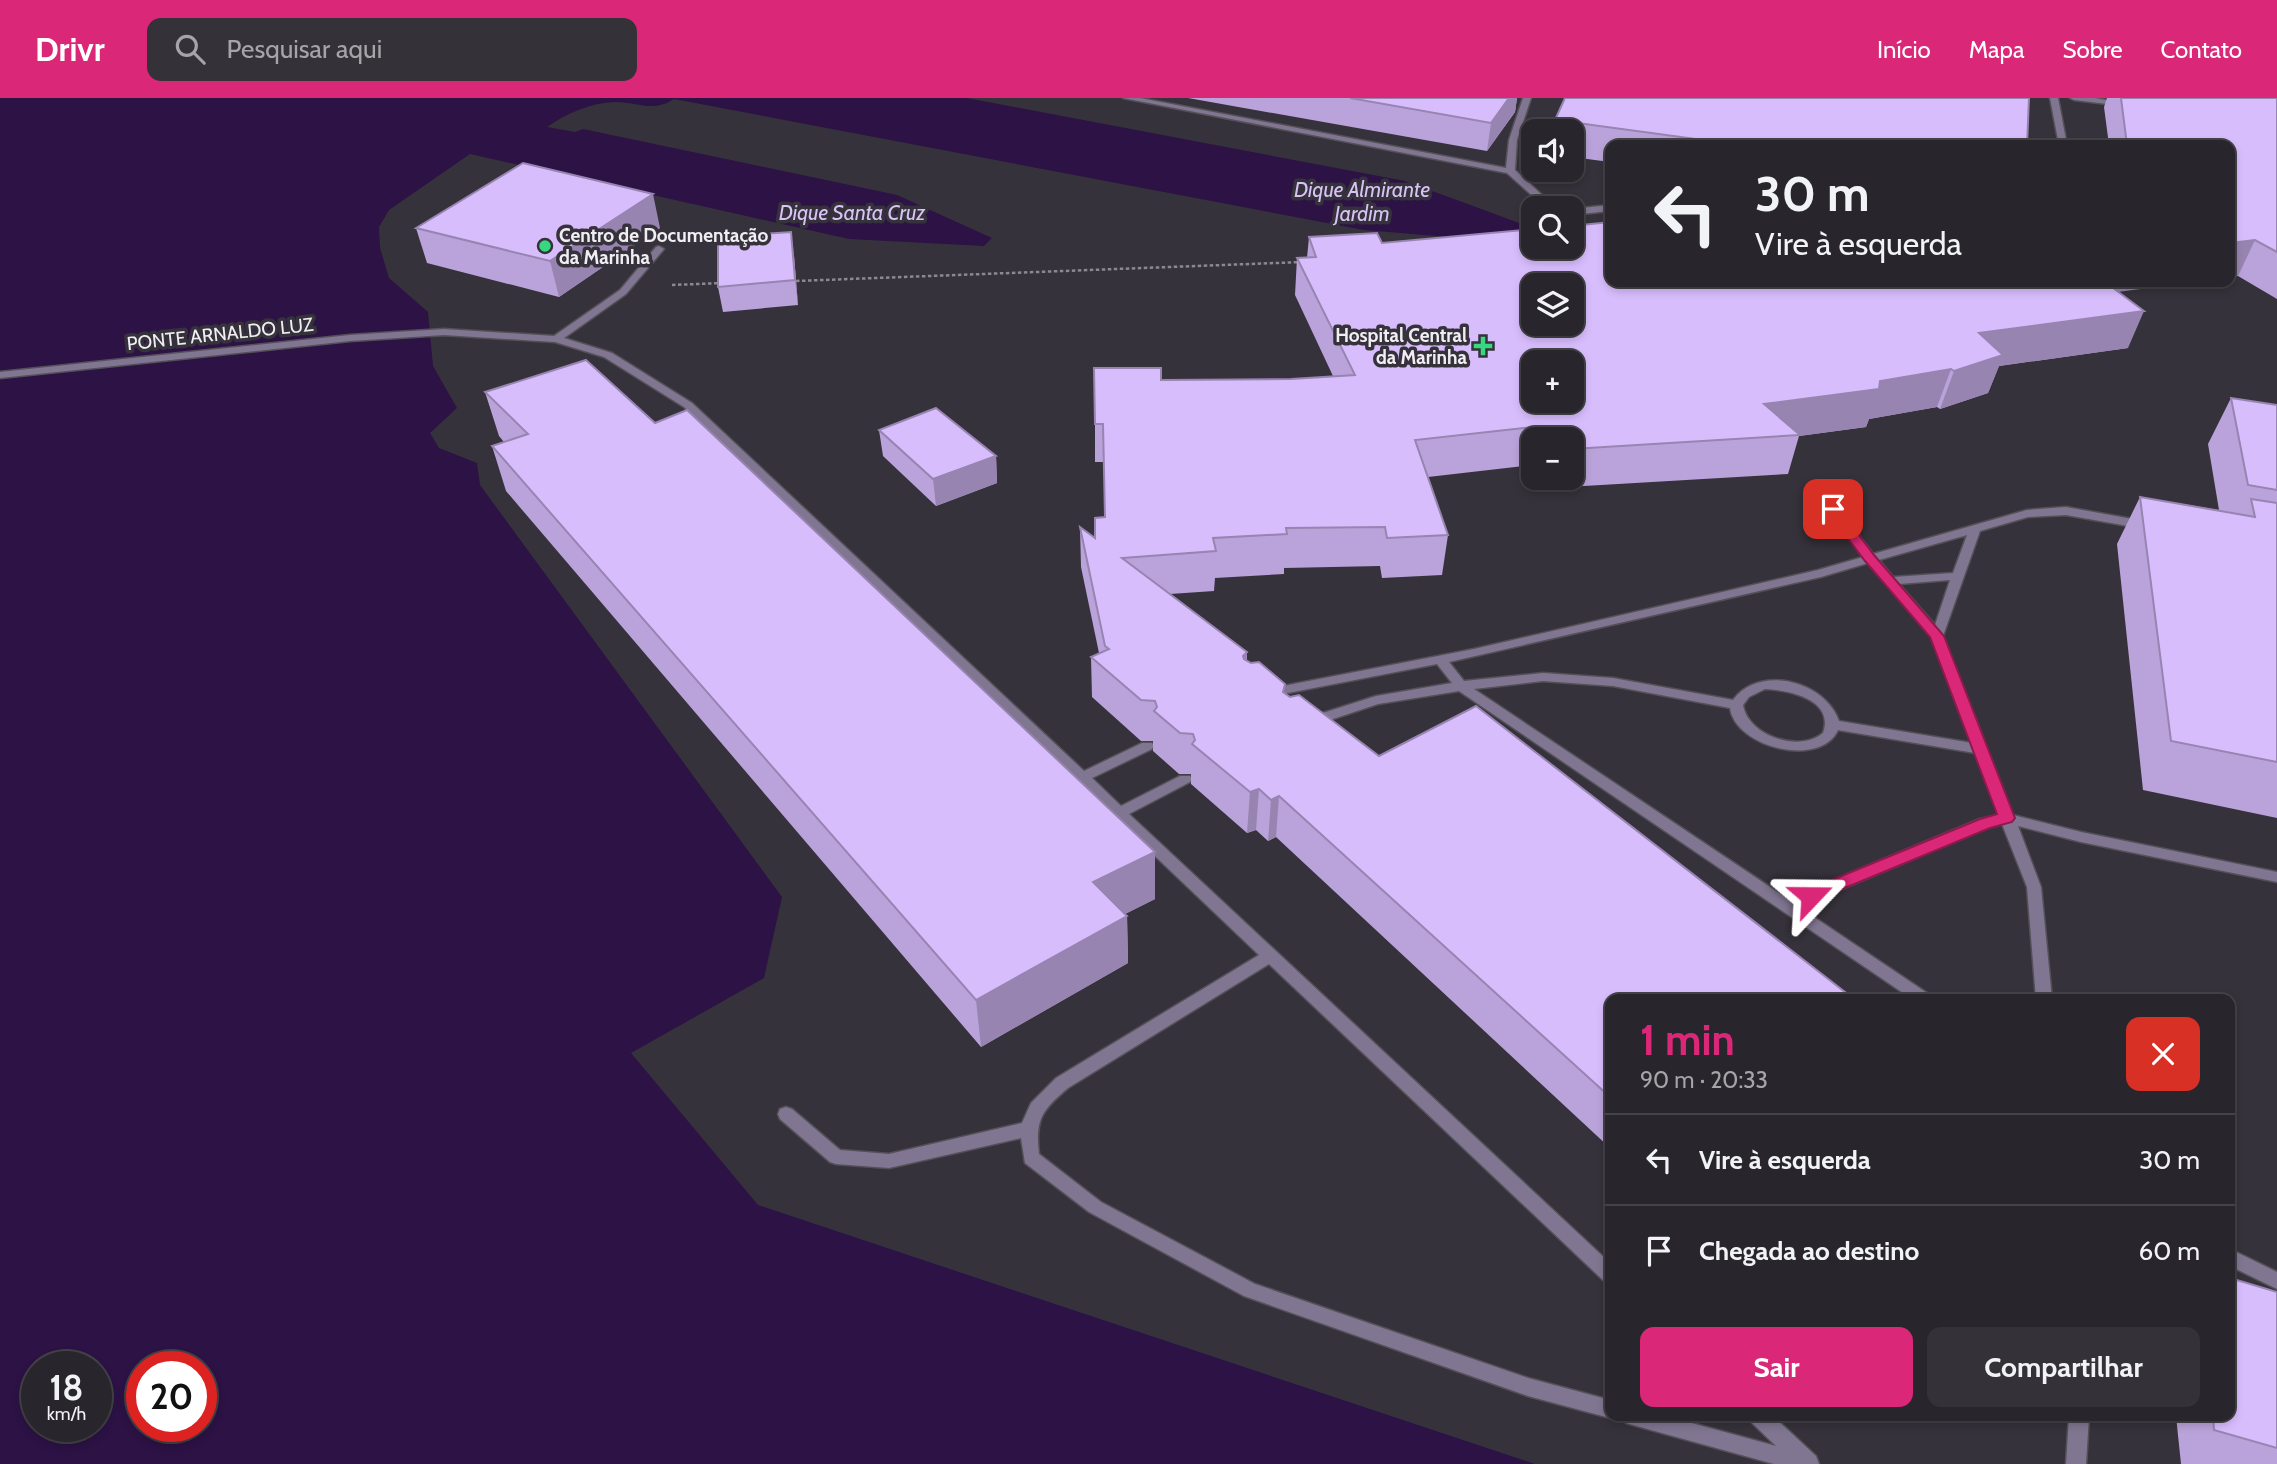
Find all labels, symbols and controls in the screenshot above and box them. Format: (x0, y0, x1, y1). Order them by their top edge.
search box (147, 18, 637, 81)
text: Drivr (35, 29, 105, 69)
icon: search (171, 30, 209, 68)
text: Pesquisar aqui (227, 33, 382, 65)
text: Início (1877, 35, 1931, 64)
text: Mapa (1969, 35, 2024, 64)
text: Sobre (2062, 35, 2123, 64)
text: Contato (2161, 35, 2242, 64)
map controls (1521, 119, 1584, 490)
button: sound (1521, 119, 1584, 182)
text: 30 m (1755, 164, 1870, 223)
icon: left (1640, 168, 1731, 259)
water label: Dique Almirante Jardim (1294, 177, 1430, 226)
button: search (1521, 196, 1584, 259)
water label: Dique Santa Cruz (779, 200, 926, 225)
place label: Centro de Documentação da Marinha (559, 224, 768, 269)
text: Vire à esquerda (1755, 224, 1962, 263)
marker: Centro de Documentação da Marinha (537, 238, 553, 254)
button: layers (1521, 273, 1584, 336)
street label: PONTE ARNALDO LUZ (126, 313, 315, 355)
place label: Hospital Central da Marinha (1335, 324, 1468, 369)
marker: Hospital Central da Marinha (1473, 336, 1493, 356)
button: + (1521, 350, 1584, 413)
button: − (1521, 427, 1584, 490)
pin (1803, 479, 1863, 539)
icon: arrive (1814, 490, 1852, 528)
position arrow (1774, 859, 1848, 933)
text: 1 min (1640, 1014, 1735, 1066)
button: close (2126, 1017, 2200, 1091)
text: 90 m · 20:33 (1640, 1066, 1768, 1094)
icon: left (1640, 1141, 1678, 1179)
text: Vire à esquerda (1699, 1144, 1871, 1176)
text: 30 m (2139, 1144, 2200, 1176)
icon: arrive (1640, 1232, 1678, 1270)
text: Chegada ao destino (1699, 1235, 1919, 1267)
text: 60 m (2138, 1235, 2200, 1267)
button: Sair (1640, 1327, 1913, 1407)
button: Compartilhar (1927, 1327, 2200, 1407)
speed limit sign: 20 (126, 1351, 217, 1442)
text: 18 (49, 1366, 84, 1409)
text: km/h (47, 1403, 86, 1425)

